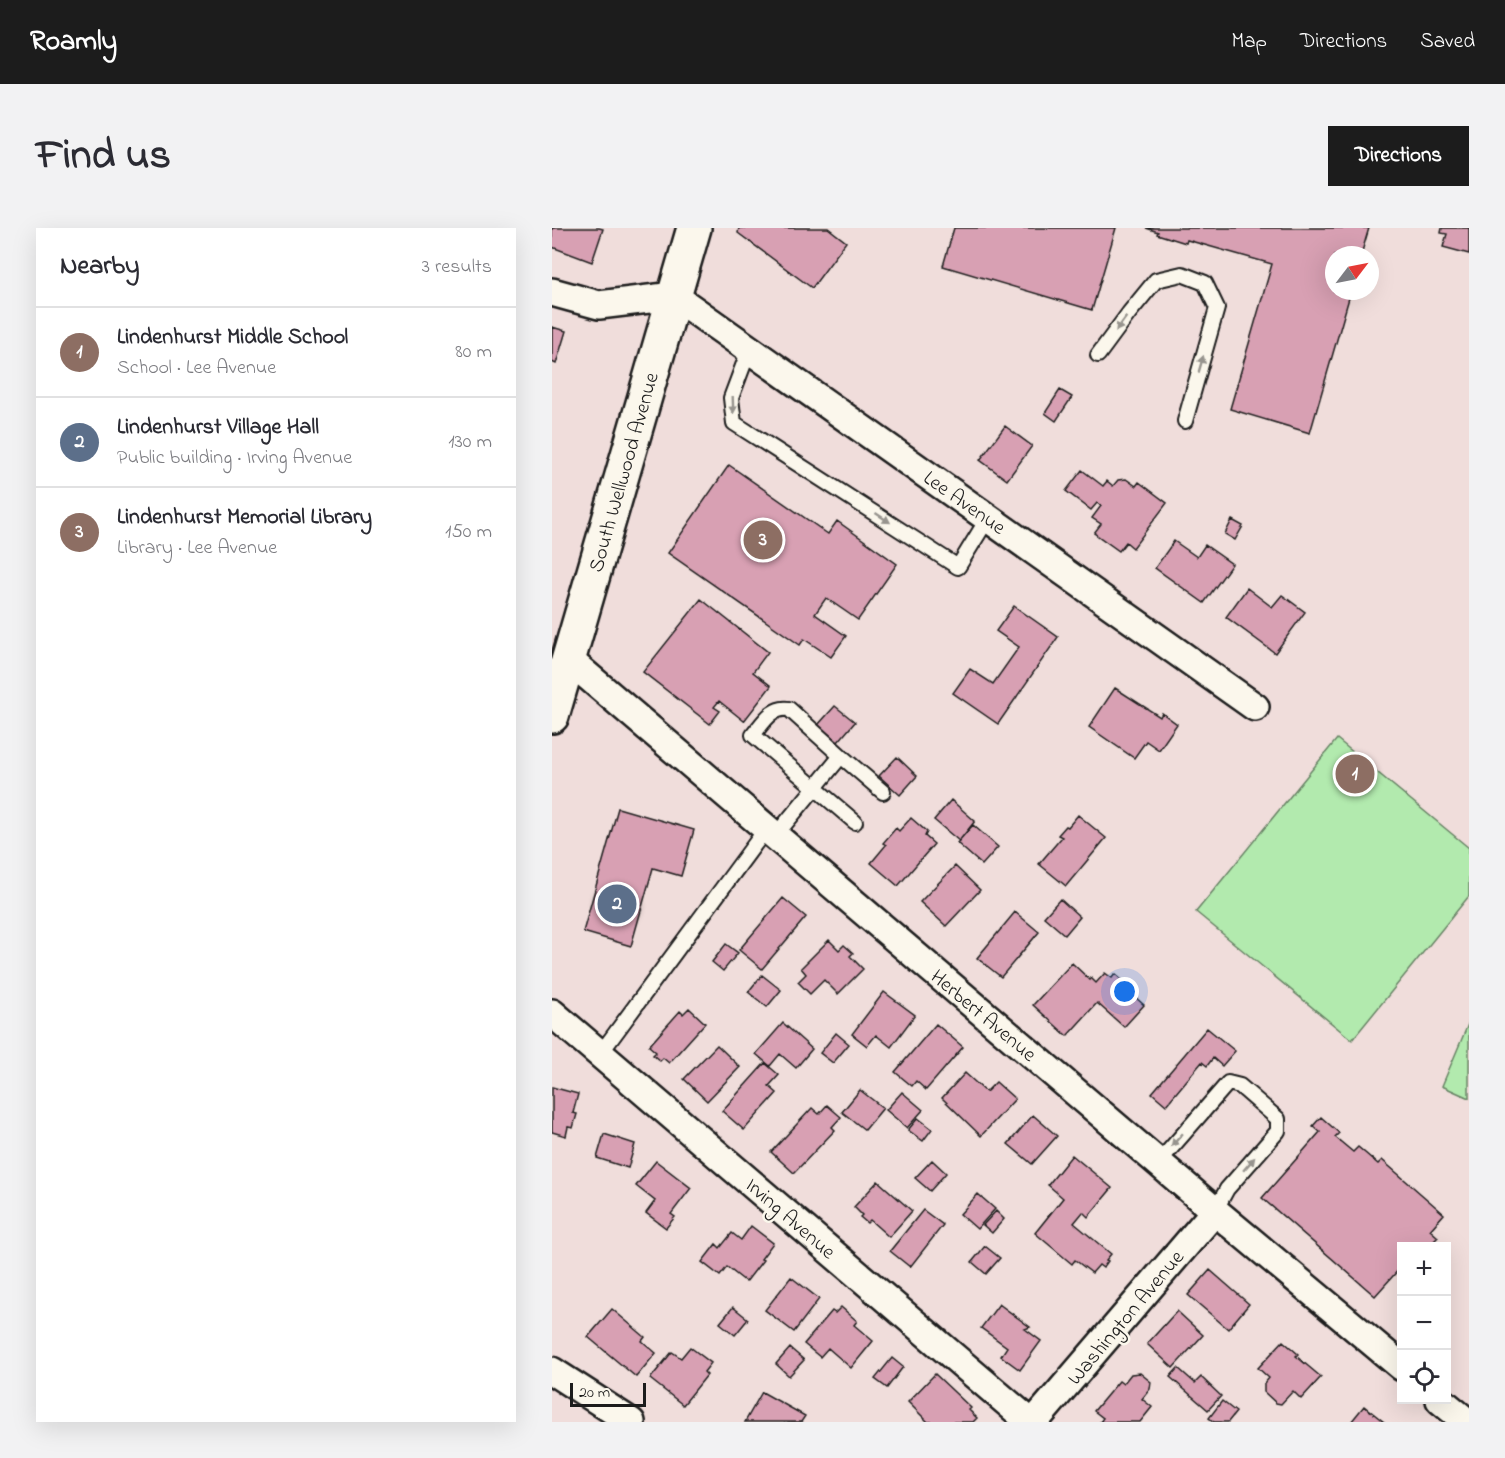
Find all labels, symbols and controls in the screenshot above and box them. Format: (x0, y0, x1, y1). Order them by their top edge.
text: Roamly (30, 22, 117, 63)
text: Map (1231, 27, 1267, 57)
text: Directions (1300, 27, 1387, 57)
text: Saved (1420, 27, 1475, 57)
text: Find us (36, 126, 171, 187)
button: Directions (1328, 126, 1469, 186)
north arrow (1325, 246, 1379, 300)
text: Nearby (60, 248, 139, 286)
text: 3 results (422, 253, 492, 282)
one-way arrow (1115, 316, 1127, 332)
text: Lindenhurst Middle School (117, 322, 348, 354)
text: 1 (76, 338, 83, 367)
text: 80 m (455, 338, 492, 367)
text: School · Lee Avenue (117, 354, 276, 383)
one-way arrow (1197, 355, 1206, 373)
street label: South Wellwood Avenue (582, 369, 668, 576)
one-way arrow (728, 395, 737, 414)
text: Lindenhurst Village Hall (117, 412, 319, 444)
text: 2 (75, 428, 84, 457)
text: 130 m (448, 428, 492, 457)
text: Public building · Irving Avenue (117, 444, 352, 473)
street label: Lee Avenue (916, 464, 1012, 543)
text: Lindenhurst Memorial Library (117, 502, 372, 534)
one-way arrow (874, 513, 891, 524)
text: 3 (75, 518, 84, 547)
text: 150 m (445, 518, 492, 547)
pin: 3 (744, 518, 782, 562)
text: Library · Lee Avenue (117, 534, 277, 563)
pin: 1 (1336, 752, 1374, 796)
pin: 2 (598, 882, 636, 926)
street label: Herbert Avenue (923, 963, 1043, 1070)
your location (1110, 977, 1139, 1006)
one-way arrow (1170, 1133, 1184, 1148)
one-way arrow (1242, 1157, 1255, 1172)
street label: Irving Avenue (737, 1172, 842, 1269)
map controls (1397, 1242, 1451, 1404)
button: + (1397, 1242, 1451, 1296)
street label: Washington Avenue (1061, 1244, 1194, 1394)
button: − (1397, 1296, 1451, 1350)
button: locate (1397, 1350, 1451, 1404)
scale bar (570, 1380, 646, 1408)
text: 20 m (579, 1381, 610, 1405)

